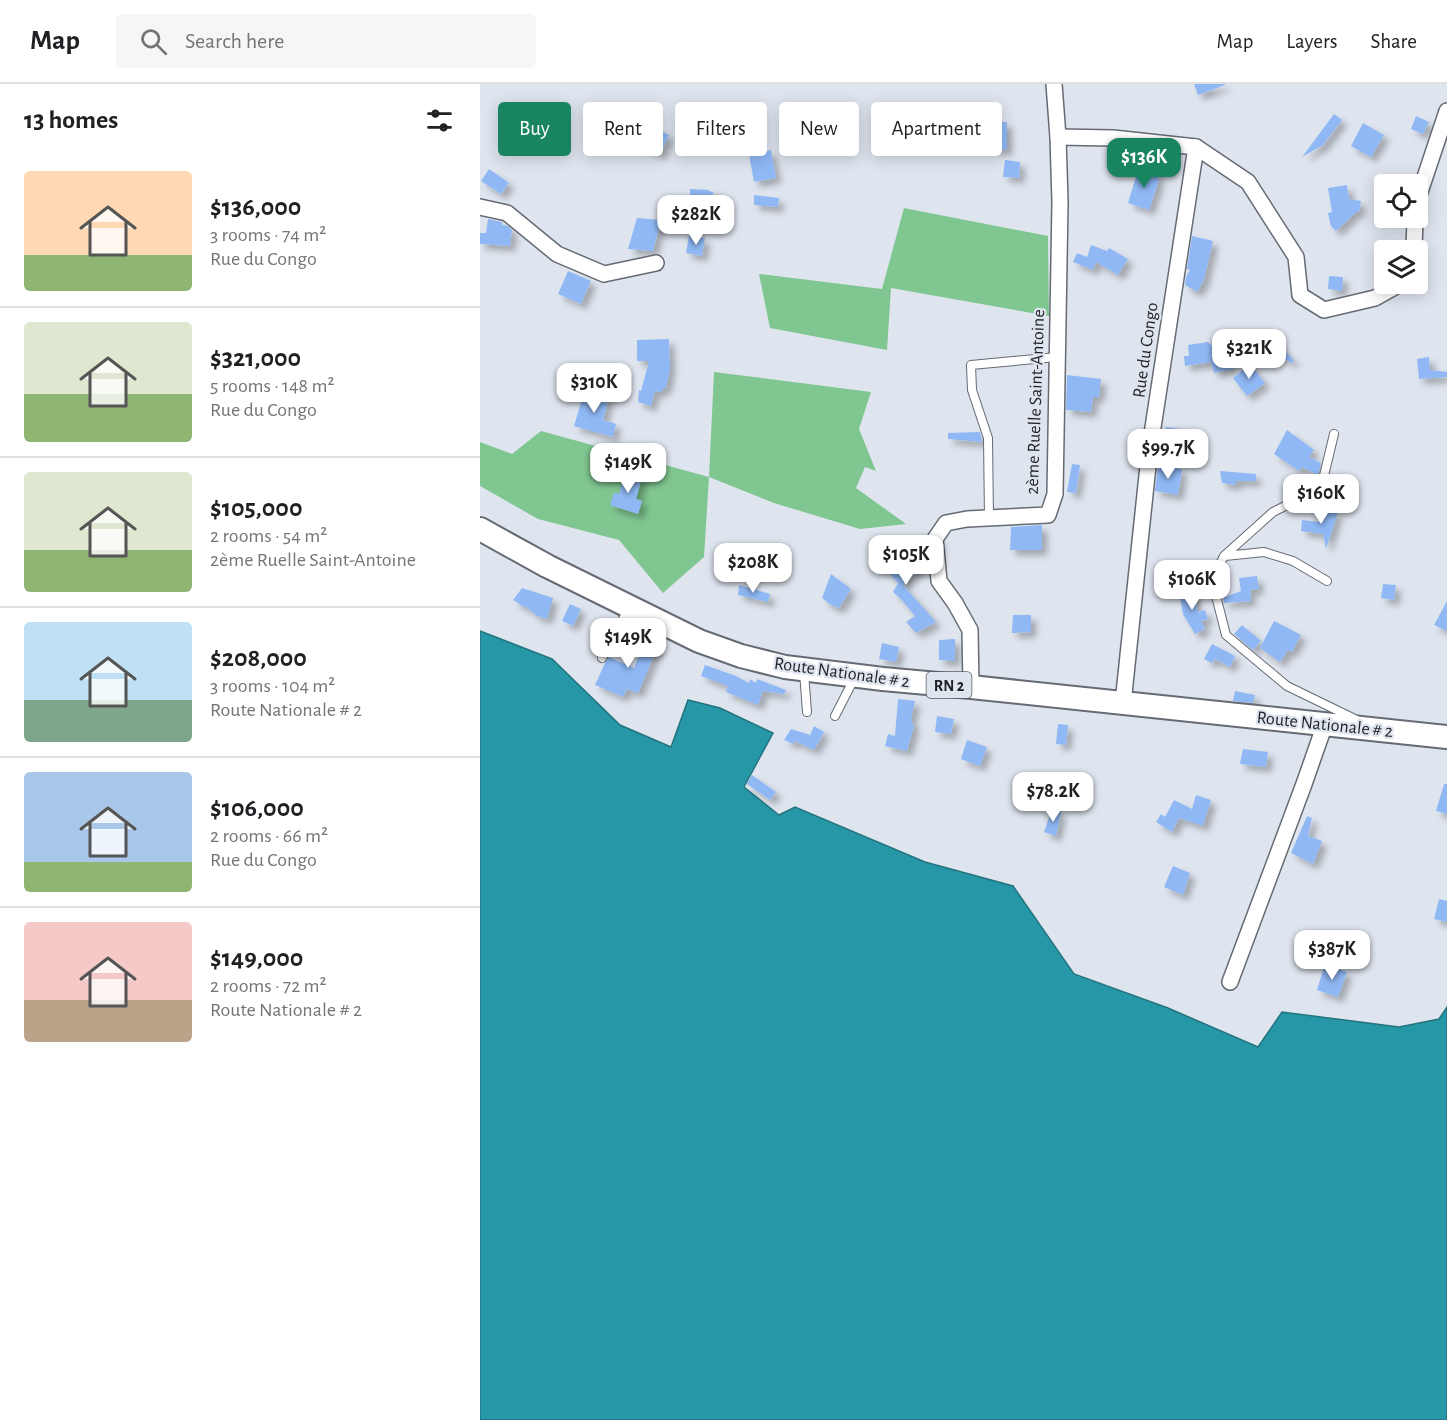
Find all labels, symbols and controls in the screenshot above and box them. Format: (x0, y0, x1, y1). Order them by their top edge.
search box (116, 14, 536, 68)
icon: search (137, 25, 170, 58)
text: Map (30, 27, 80, 55)
text: Search here (185, 30, 284, 52)
text: Map (1217, 31, 1253, 52)
text: Layers (1286, 31, 1337, 52)
text: Share (1370, 31, 1417, 52)
chip: Buy (498, 102, 571, 156)
chip: Rent (583, 102, 663, 156)
chip: Filters (675, 102, 767, 156)
chip: New (779, 102, 859, 156)
chip: Apartment (871, 102, 1002, 156)
icon: filters (423, 104, 456, 137)
text: 13 homes (24, 107, 118, 133)
pin: $136K (1102, 138, 1186, 189)
text: $136K (1121, 147, 1167, 167)
map controls (1374, 174, 1428, 294)
button: locate (1374, 174, 1428, 228)
text: $136,000 (210, 194, 301, 220)
icon: home (72, 195, 144, 267)
pin: $282K (654, 195, 738, 246)
text: $282K (671, 204, 721, 224)
text: 3 rooms · 74 m² (210, 225, 326, 245)
button: layers (1374, 240, 1428, 294)
text: Rue du Congo (210, 249, 317, 269)
street label: Rue du Congo (1130, 301, 1162, 399)
street label: 2ème Ruelle Saint-Antoine (1024, 309, 1048, 495)
pin: $321K (1207, 329, 1291, 380)
text: $321K (1226, 338, 1272, 358)
text: $321,000 (210, 345, 301, 371)
icon: home (72, 346, 144, 418)
pin: $310K (552, 363, 636, 414)
text: $310K (571, 372, 617, 392)
text: 5 rooms · 148 m² (210, 376, 334, 396)
text: Rue du Congo (210, 400, 317, 420)
pin: $99.7K (1119, 429, 1217, 480)
text: $99.7K (1141, 438, 1195, 458)
pin: $149K (586, 443, 670, 494)
text: $149K (604, 452, 652, 472)
pin: $160K (1279, 474, 1363, 525)
text: $160K (1297, 483, 1345, 503)
text: $105,000 (210, 495, 302, 521)
icon: home (72, 496, 144, 568)
text: 2 rooms · 54 m² (210, 526, 327, 546)
pin: $105K (864, 535, 948, 586)
pin: $208K (711, 543, 795, 594)
text: $105K (883, 544, 929, 564)
text: 2ème Ruelle Saint-Antoine (210, 550, 416, 570)
text: $208K (728, 552, 778, 572)
pin: $106K (1150, 560, 1234, 611)
text: $106K (1168, 569, 1216, 589)
pin: $149K (586, 618, 670, 669)
text: $149K (604, 627, 652, 647)
text: $208,000 (210, 645, 307, 671)
icon: home (72, 646, 144, 718)
street label: Route Nationale # 2 (773, 655, 911, 691)
road number: RN 2 (926, 672, 972, 698)
text: 3 rooms · 104 m² (210, 676, 335, 696)
text: Route Nationale # 2 (210, 700, 362, 720)
street label: Route Nationale # 2 (1256, 709, 1394, 741)
pin: $78.2K (1004, 772, 1102, 823)
text: $78.2K (1026, 781, 1080, 801)
text: $106,000 (210, 795, 304, 821)
icon: home (72, 796, 144, 868)
text: 2 rooms · 66 m² (210, 826, 328, 846)
text: Rue du Congo (210, 850, 317, 870)
pin: $387K (1290, 930, 1374, 981)
text: $387K (1308, 939, 1356, 959)
text: $149,000 (210, 945, 303, 971)
icon: home (72, 946, 144, 1018)
text: 2 rooms · 72 m² (210, 976, 327, 996)
text: Route Nationale # 2 (210, 1000, 362, 1020)

